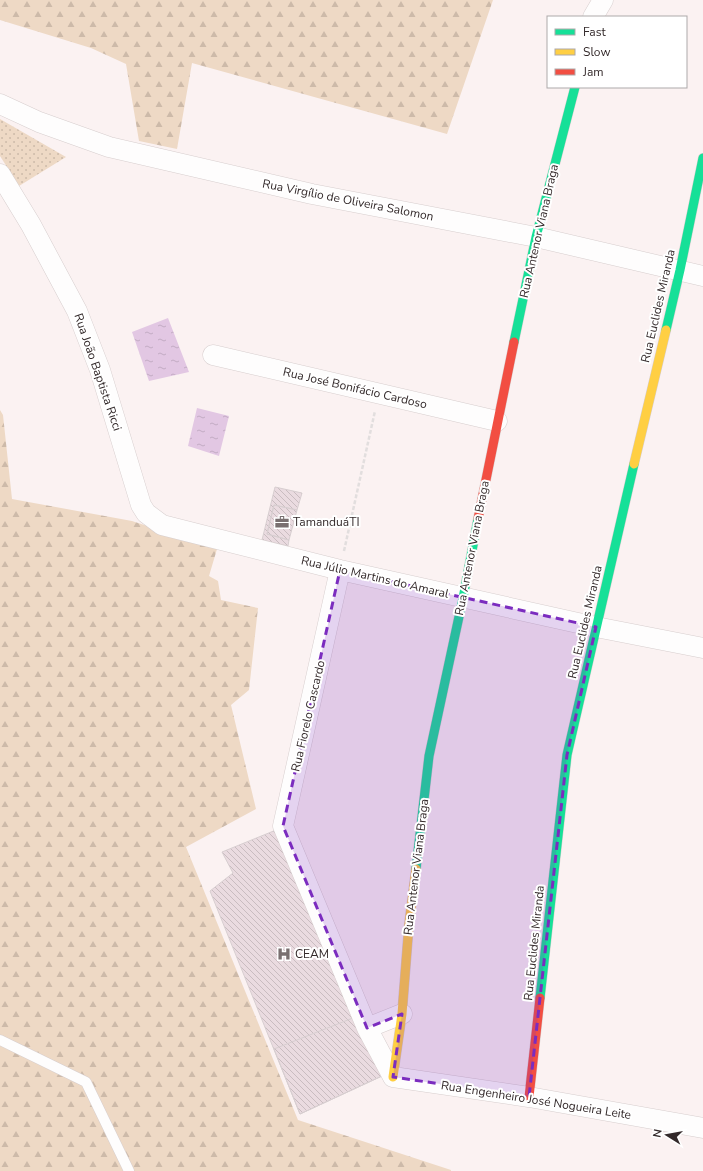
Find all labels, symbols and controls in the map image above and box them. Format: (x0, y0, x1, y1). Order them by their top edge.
legend (547, 16, 687, 88)
text: Fast (583, 24, 606, 40)
text: Slow (583, 44, 611, 60)
text: Jam (582, 64, 604, 80)
street label: Rua Antenor Viana Braga (516, 162, 562, 300)
street label: Rua Virgílio de Oliveira Salomon (261, 176, 435, 224)
street label: Rua Euclides Miranda (637, 248, 679, 364)
street label: Rua João Baptista Ricci (70, 311, 126, 433)
street label: Rua José Bonifácio Cardoso (281, 364, 429, 412)
street label: Rua Antenor Viana Braga (451, 479, 493, 617)
office icon: TamanduáTI (274, 514, 290, 530)
place label: TamanduáTI (293, 514, 360, 530)
street label: Rua Júlio Martins do Amaral (300, 552, 451, 602)
street label: Rua Euclides Miranda (564, 564, 606, 680)
street label: Rua Fiorelo Cascardo (287, 658, 329, 773)
street label: Rua Antenor Viana Braga (400, 798, 432, 936)
street label: Rua Euclides Miranda (520, 885, 548, 1001)
hospital icon: CEAM (276, 946, 292, 962)
place label: CEAM (295, 946, 329, 962)
street label: Rua Engenheiro José Nogueira Leite (440, 1077, 632, 1123)
north arrow (647, 1115, 687, 1155)
text: N (650, 1128, 666, 1139)

